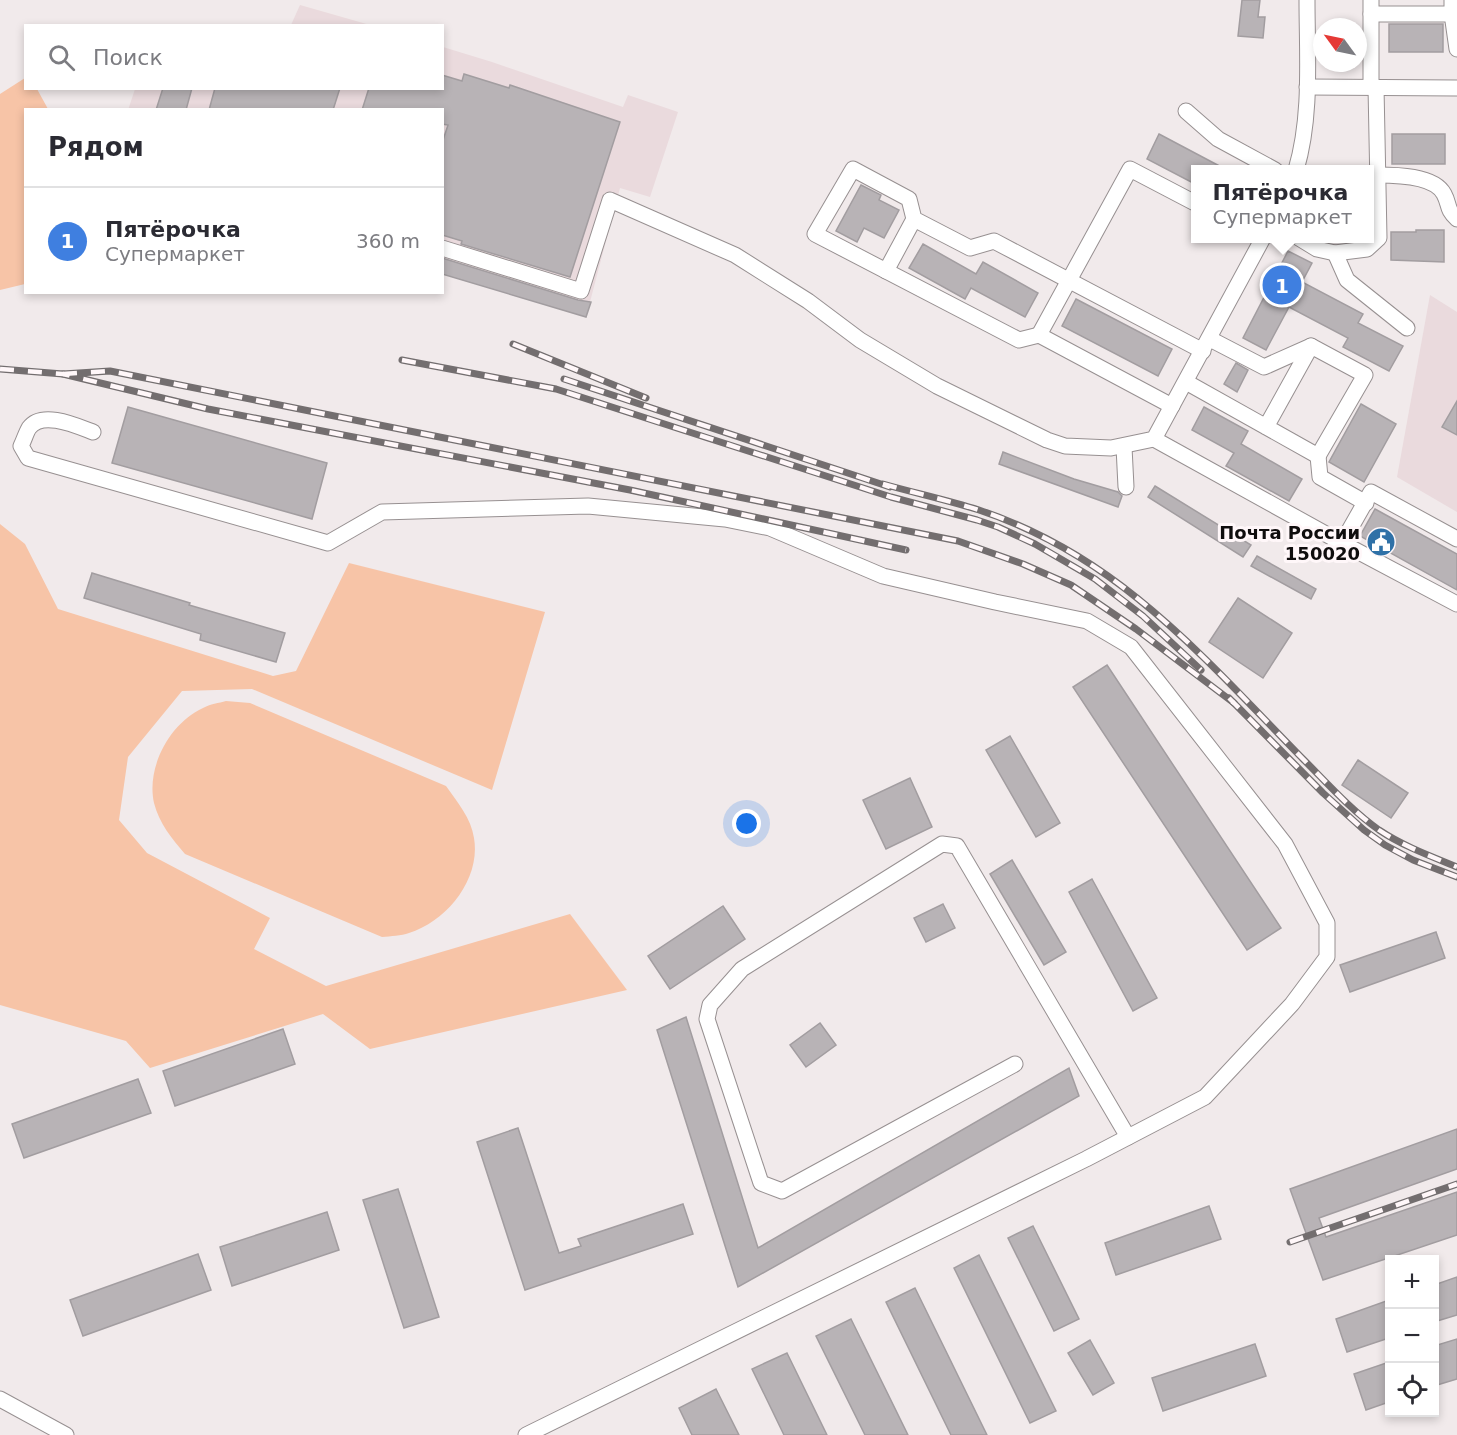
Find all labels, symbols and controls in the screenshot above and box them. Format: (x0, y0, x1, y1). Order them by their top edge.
north arrow (1313, 18, 1367, 72)
search box (24, 24, 444, 90)
icon: search (45, 41, 78, 74)
text: Поиск (93, 45, 163, 70)
text: Рядом (48, 132, 144, 162)
popup (1191, 165, 1374, 243)
text: Пятёрочка (1213, 180, 1348, 205)
text: Супермаркет (1213, 205, 1352, 229)
text: Пятёрочка (105, 217, 241, 242)
text: 1 (61, 229, 74, 253)
text: 360 m (356, 229, 420, 253)
text: Супермаркет (105, 242, 245, 266)
pin: 1 (1262, 262, 1302, 308)
place label: Почта России 150020 (1219, 522, 1360, 564)
public building icon: Почта России 150020 (1365, 526, 1397, 558)
your location (732, 809, 761, 838)
map controls (1385, 1255, 1439, 1417)
button: + (1385, 1255, 1439, 1309)
button: − (1385, 1309, 1439, 1363)
button: locate (1385, 1363, 1439, 1417)

